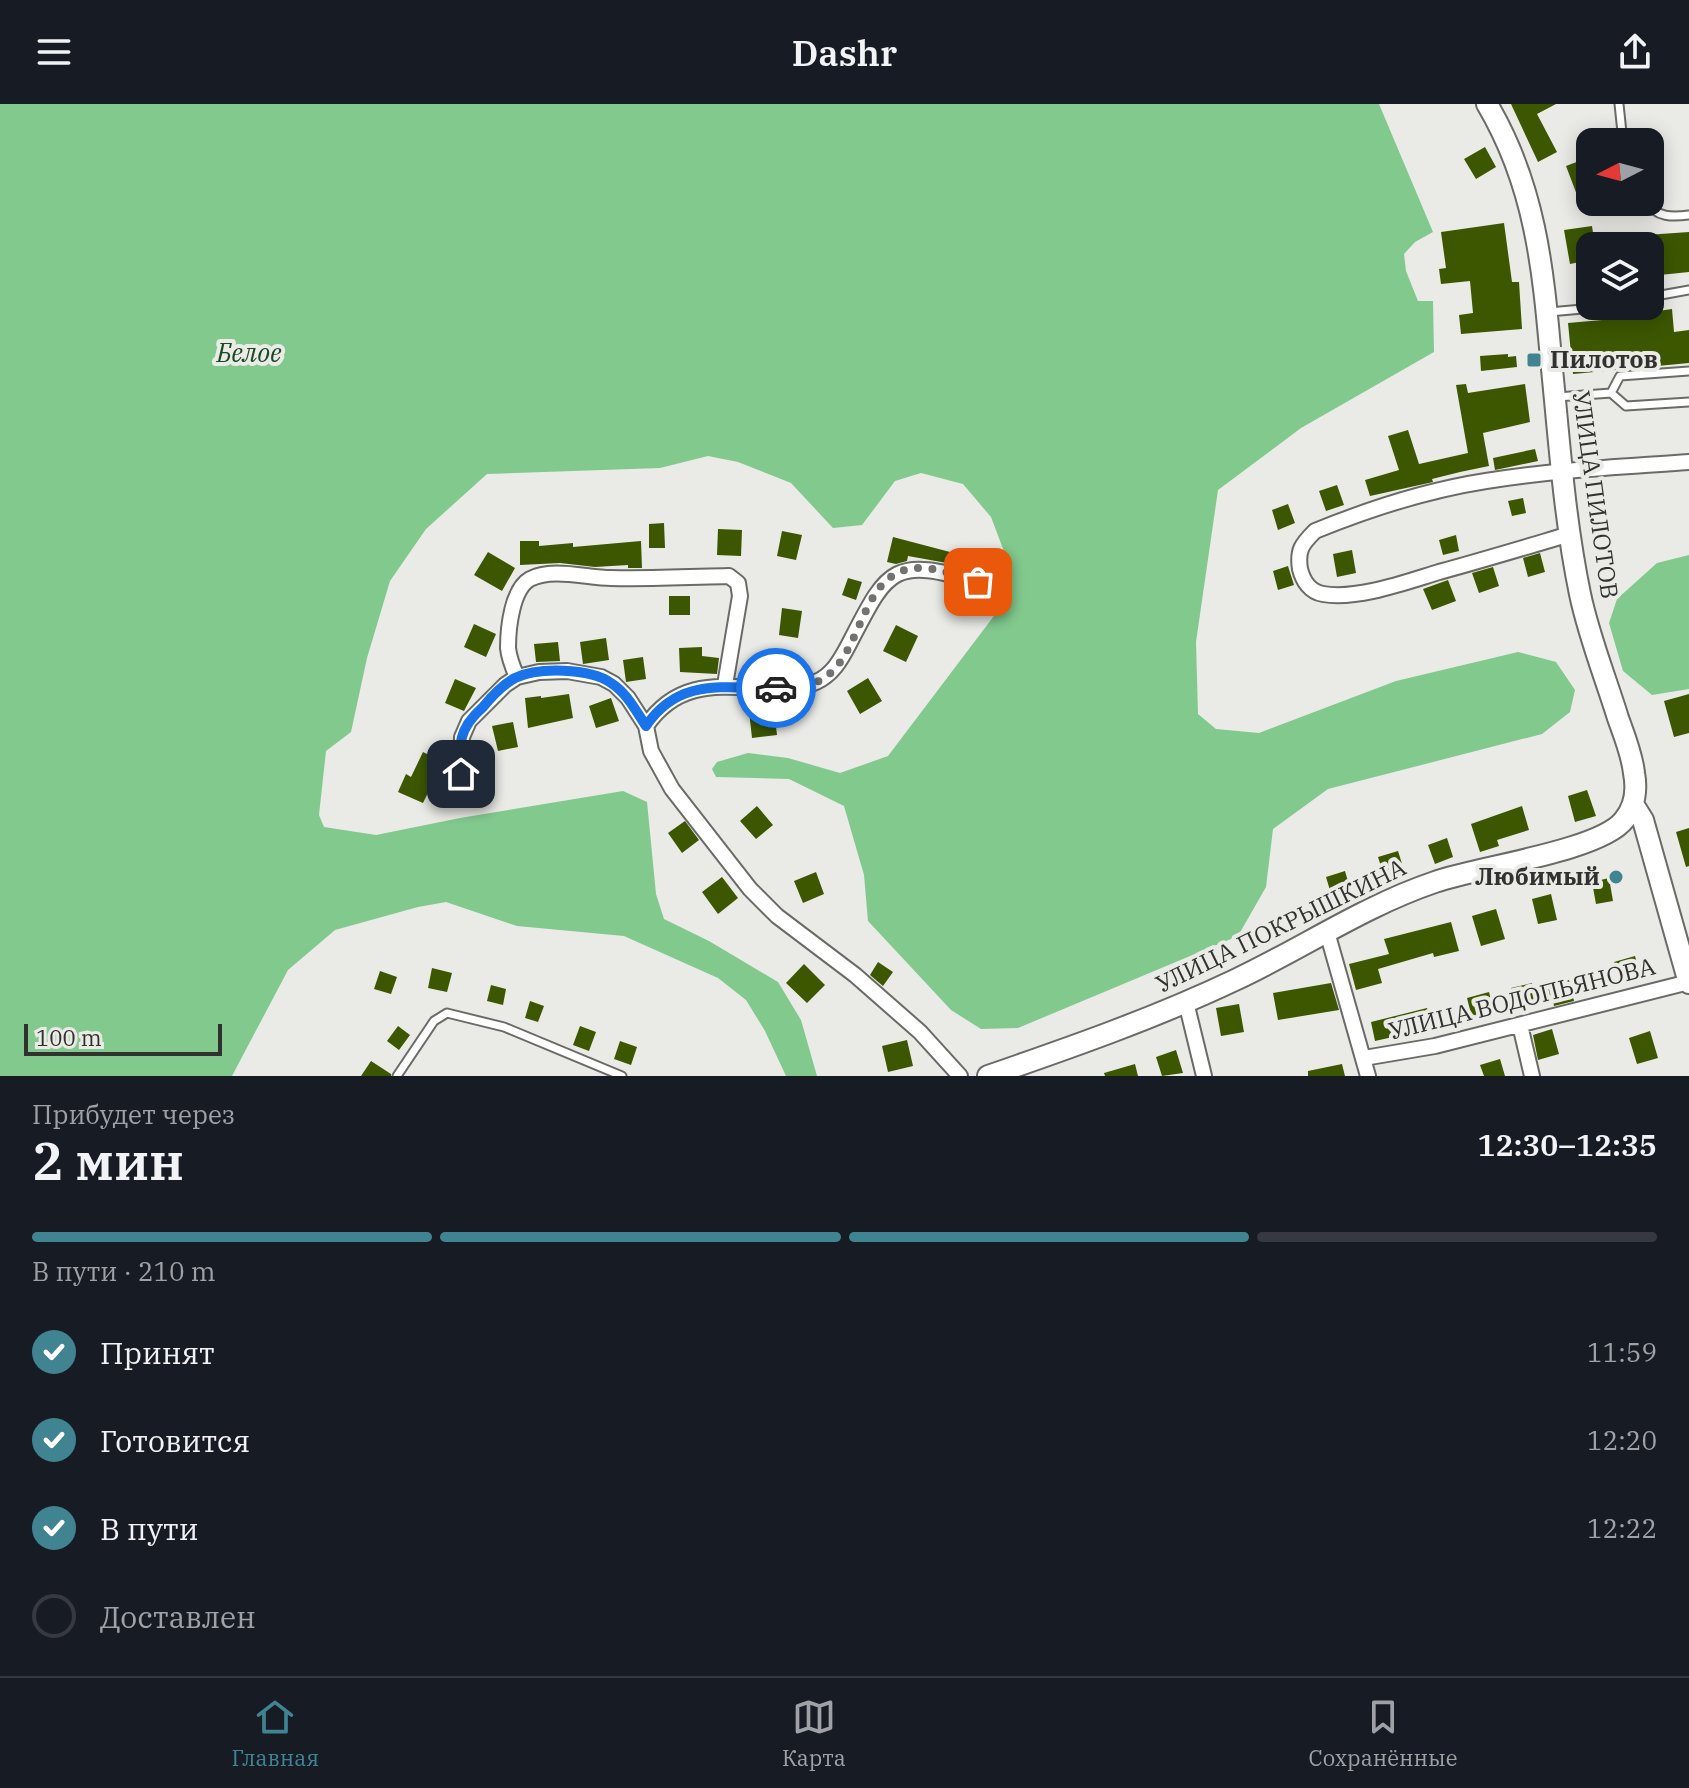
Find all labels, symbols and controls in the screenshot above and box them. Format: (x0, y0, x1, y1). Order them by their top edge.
text: Dashr (792, 29, 897, 76)
icon: menu (32, 30, 76, 74)
icon: share (1613, 30, 1657, 74)
north arrow (1576, 128, 1664, 216)
map controls (1576, 128, 1664, 320)
button: layers (1576, 232, 1664, 320)
water label: Белое (215, 335, 282, 369)
place label: Пилотов (1550, 343, 1658, 375)
marker: Пилотов (1525, 351, 1543, 369)
street label: УЛИЦА ПИЛОТОВ (1566, 389, 1626, 601)
pin (944, 548, 1012, 616)
icon: bag (956, 560, 1000, 604)
courier (736, 648, 816, 728)
icon: car (754, 666, 798, 710)
pin (427, 740, 495, 808)
icon: home (439, 752, 483, 796)
street label: УЛИЦА ПОКРЫШКИНА (1150, 850, 1411, 1000)
place label: Любимый (1475, 860, 1600, 892)
marker: Любимый (1607, 868, 1625, 886)
street label: УЛИЦА ВОДОПЬЯНОВА (1385, 949, 1659, 1047)
scale bar (24, 1020, 222, 1056)
text: 100 m (36, 1023, 102, 1052)
text: Прибудет через (32, 1097, 235, 1131)
text: 12:30–12:35 (1477, 1125, 1657, 1164)
text: 2 мин (32, 1127, 184, 1194)
text: В пути · 210 m (32, 1254, 216, 1288)
icon: check (32, 1330, 76, 1374)
text: Принят (100, 1333, 215, 1372)
text: 11:59 (1587, 1335, 1657, 1369)
icon: check (32, 1418, 76, 1462)
text: Готовится (100, 1421, 250, 1460)
text: 12:20 (1587, 1423, 1657, 1457)
icon: check (32, 1506, 76, 1550)
text: В пути (100, 1509, 199, 1548)
text: 12:22 (1587, 1511, 1657, 1545)
text: Доставлен (100, 1597, 256, 1636)
tab: Главная (231, 1695, 319, 1772)
tab: Карта (782, 1695, 846, 1772)
tab: Сохранённые (1309, 1695, 1458, 1772)

